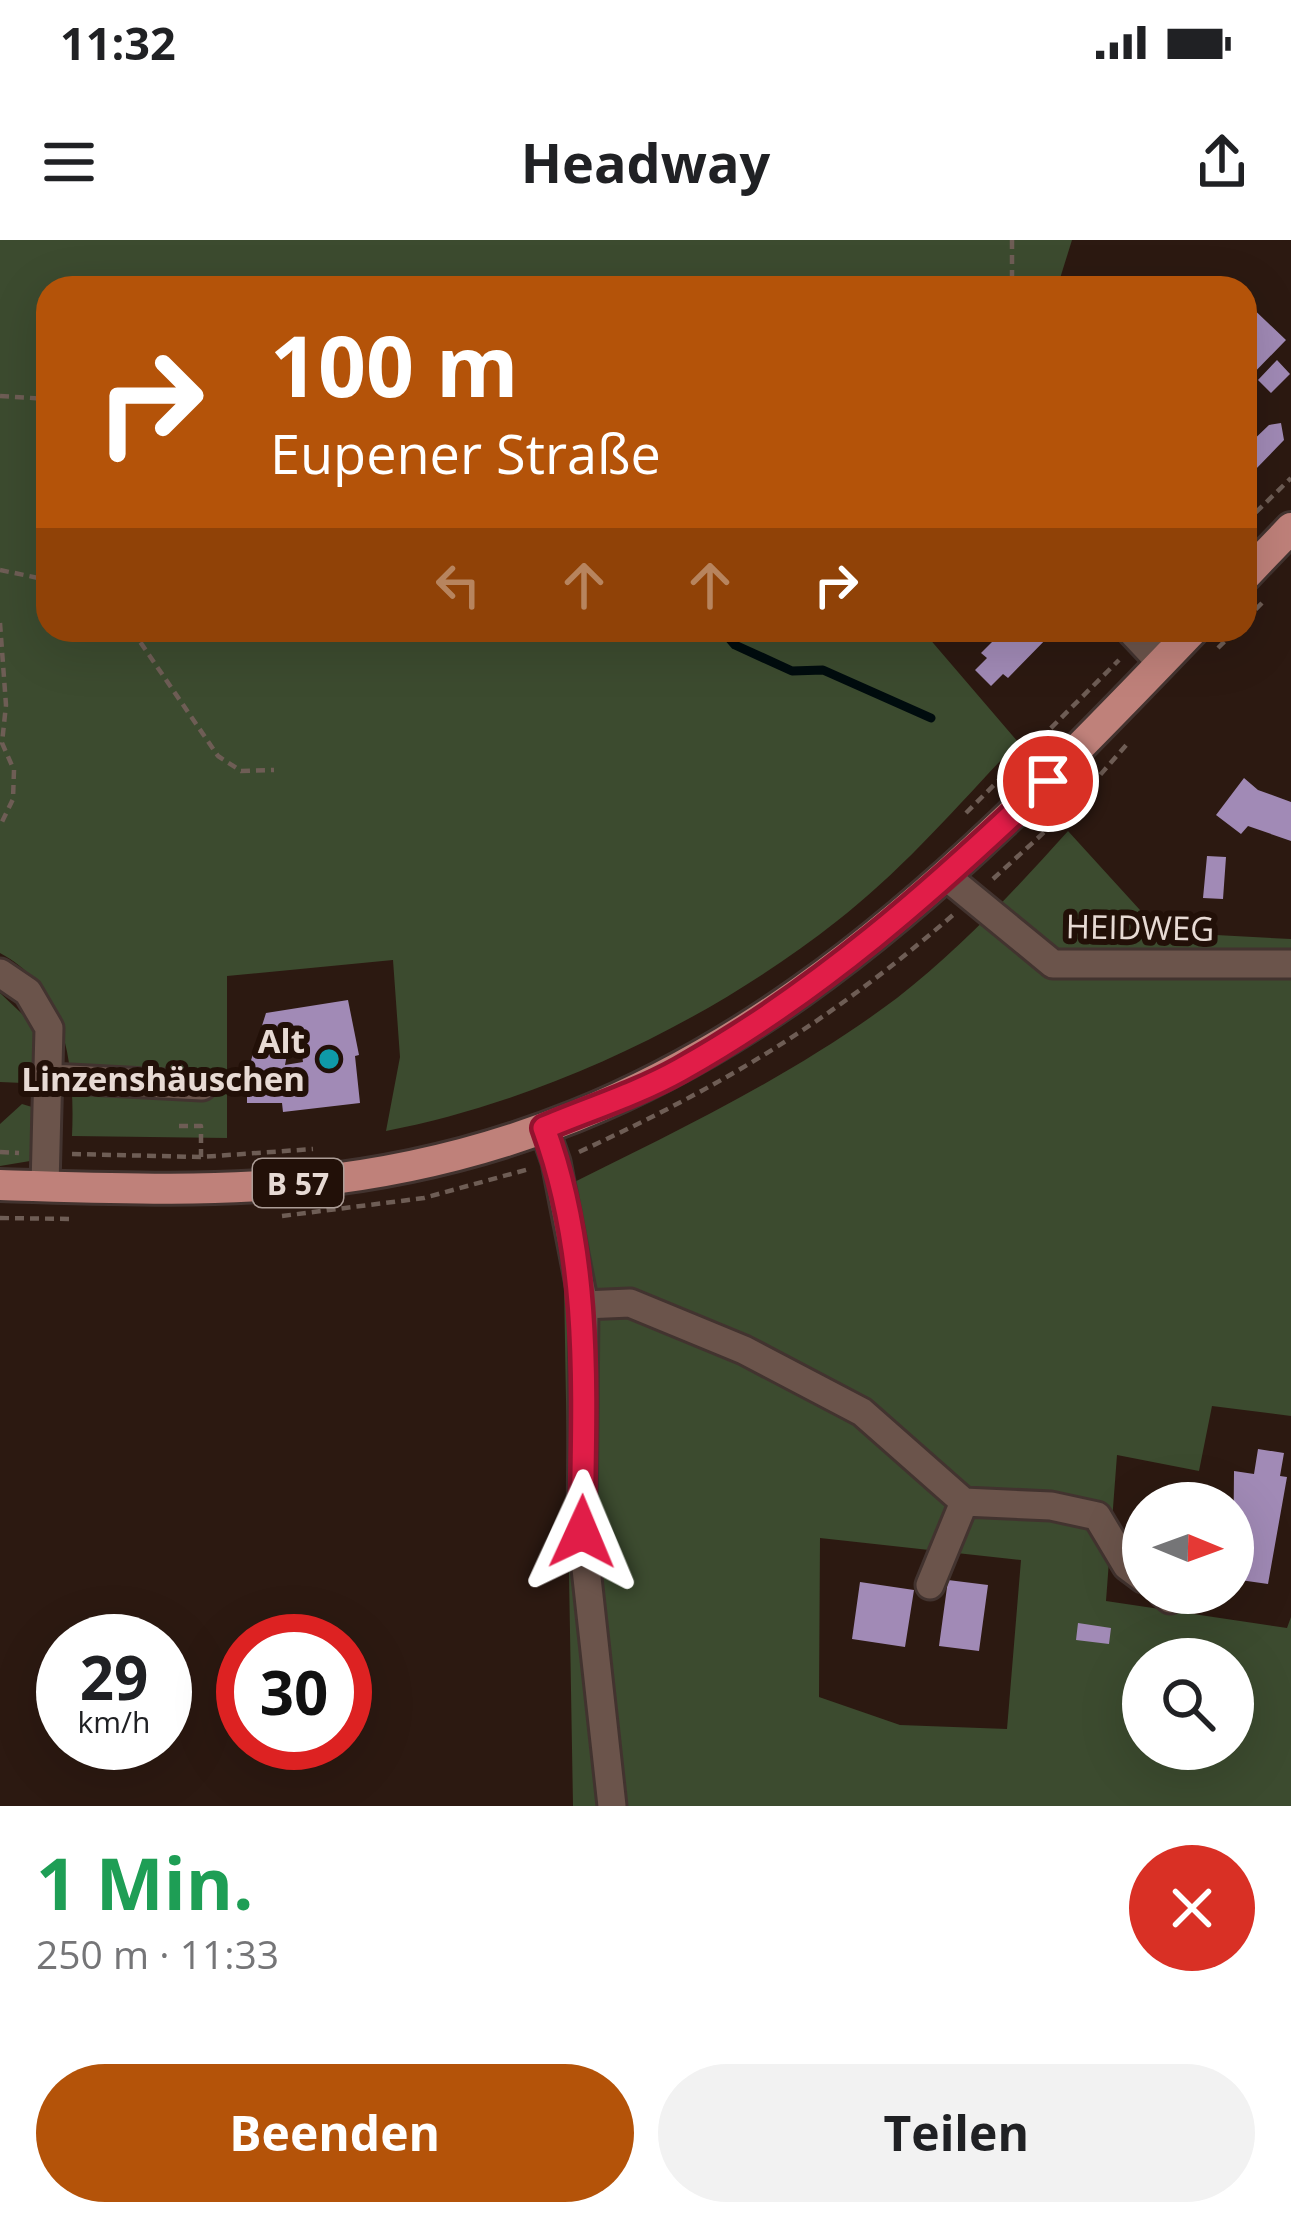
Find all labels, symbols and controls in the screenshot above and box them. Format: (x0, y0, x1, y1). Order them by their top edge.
text: 11:32 (60, 12, 176, 73)
text: Headway (521, 125, 770, 199)
icon: menu (36, 129, 102, 195)
icon: share (1189, 129, 1255, 195)
text: 100 m (270, 307, 518, 422)
icon: right (72, 324, 228, 480)
text: Eupener Straße (270, 416, 661, 490)
icon: left (425, 552, 491, 618)
icon: ahead (551, 552, 617, 618)
icon: ahead (677, 552, 743, 618)
icon: right (803, 552, 869, 618)
pin (997, 730, 1099, 832)
icon: arrive (1015, 748, 1081, 814)
street label: HEIDWEG (1065, 903, 1215, 951)
place label: Alt Linzenshäuschen (21, 1018, 305, 1101)
marker: Alt Linzenshäuschen (316, 1046, 342, 1072)
road number: B 57 (253, 1159, 343, 1207)
position arrow (519, 1469, 645, 1595)
north arrow (1122, 1482, 1254, 1614)
map controls (1122, 1482, 1254, 1770)
speed limit sign: 30 (216, 1614, 372, 1770)
text: 29 (80, 1636, 148, 1718)
button: search (1122, 1638, 1254, 1770)
text: km/h (78, 1701, 150, 1742)
text: 1 Min. (36, 1833, 254, 1931)
button: close (1129, 1845, 1255, 1971)
text: 250 m · 11:33 (36, 1927, 279, 1980)
button: Beenden (36, 2064, 634, 2202)
button: Teilen (658, 2064, 1255, 2202)

